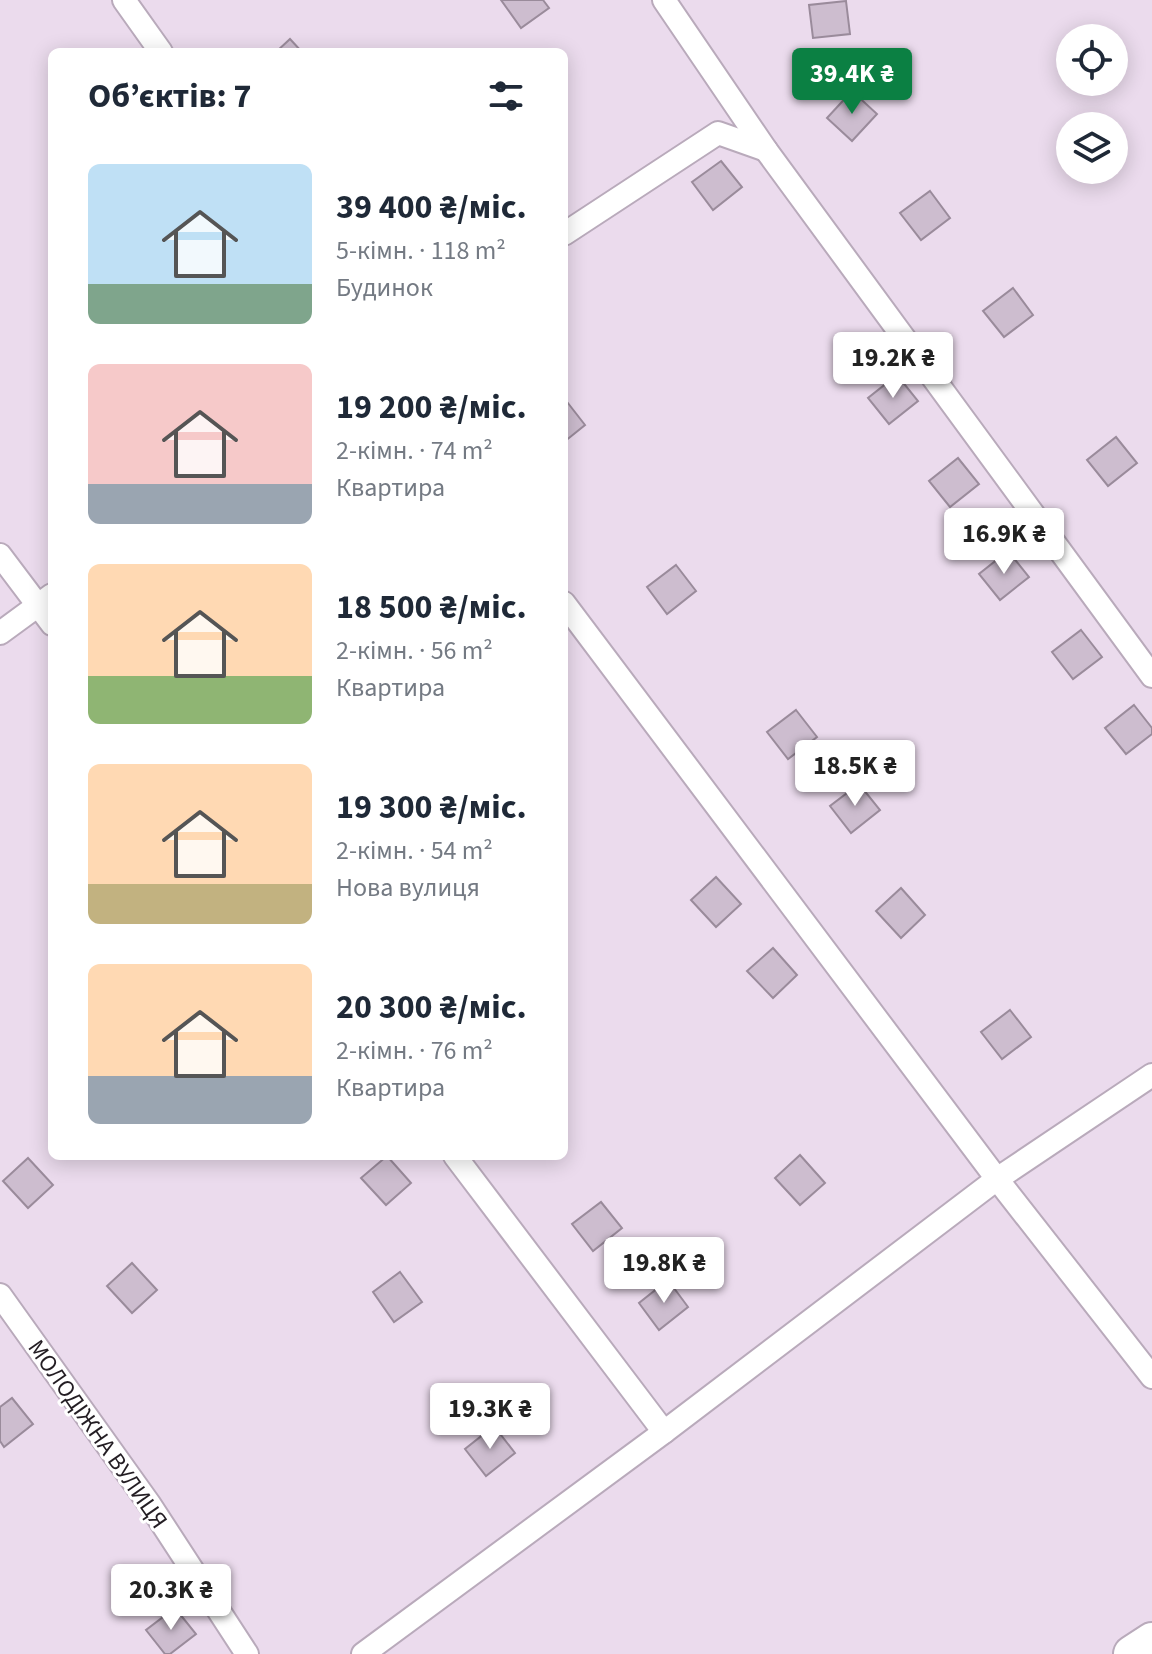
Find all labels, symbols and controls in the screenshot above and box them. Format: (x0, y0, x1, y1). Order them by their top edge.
map controls (1056, 24, 1128, 184)
button: locate (1056, 24, 1128, 96)
pin: 39.4K ₴ (778, 48, 926, 116)
text: 39.4K ₴ (810, 55, 894, 92)
text: Об’єктів: 7 (88, 72, 251, 121)
icon: filters (484, 74, 528, 118)
button: layers (1056, 112, 1128, 184)
text: 39 400 ₴/міс. (336, 183, 527, 232)
icon: home (152, 196, 248, 292)
text: 5-кімн. · 118 m² (336, 232, 506, 269)
text: Будинок (336, 269, 433, 306)
pin: 19.2K ₴ (819, 332, 967, 400)
text: 19.2K ₴ (851, 339, 935, 376)
text: 19 200 ₴/міс. (336, 383, 527, 432)
icon: home (152, 396, 248, 492)
text: 2-кімн. · 74 m² (336, 432, 493, 469)
text: Квартира (336, 469, 445, 506)
pin: 16.9K ₴ (930, 508, 1078, 576)
text: 16.9K ₴ (962, 515, 1046, 552)
text: 18 500 ₴/міс. (336, 583, 527, 632)
icon: home (152, 596, 248, 692)
text: 2-кімн. · 56 m² (336, 632, 493, 669)
text: Квартира (336, 669, 445, 706)
pin: 18.5K ₴ (781, 740, 929, 808)
text: 18.5K ₴ (813, 747, 897, 784)
text: 19 300 ₴/міс. (336, 783, 527, 832)
icon: home (152, 796, 248, 892)
text: 2-кімн. · 54 m² (336, 832, 493, 869)
text: Нова вулиця (336, 869, 480, 906)
text: 20 300 ₴/міс. (336, 983, 527, 1032)
icon: home (152, 996, 248, 1092)
text: 2-кімн. · 76 m² (336, 1032, 493, 1069)
text: Квартира (336, 1069, 445, 1106)
pin: 19.8K ₴ (590, 1237, 738, 1305)
text: 19.8K ₴ (622, 1244, 706, 1281)
street label: МОЛОДІЖНА ВУЛИЦЯ (19, 1333, 176, 1536)
pin: 19.3K ₴ (416, 1383, 564, 1451)
text: 19.3K ₴ (448, 1390, 532, 1427)
pin: 20.3K ₴ (97, 1564, 245, 1632)
text: 20.3K ₴ (129, 1571, 213, 1608)

